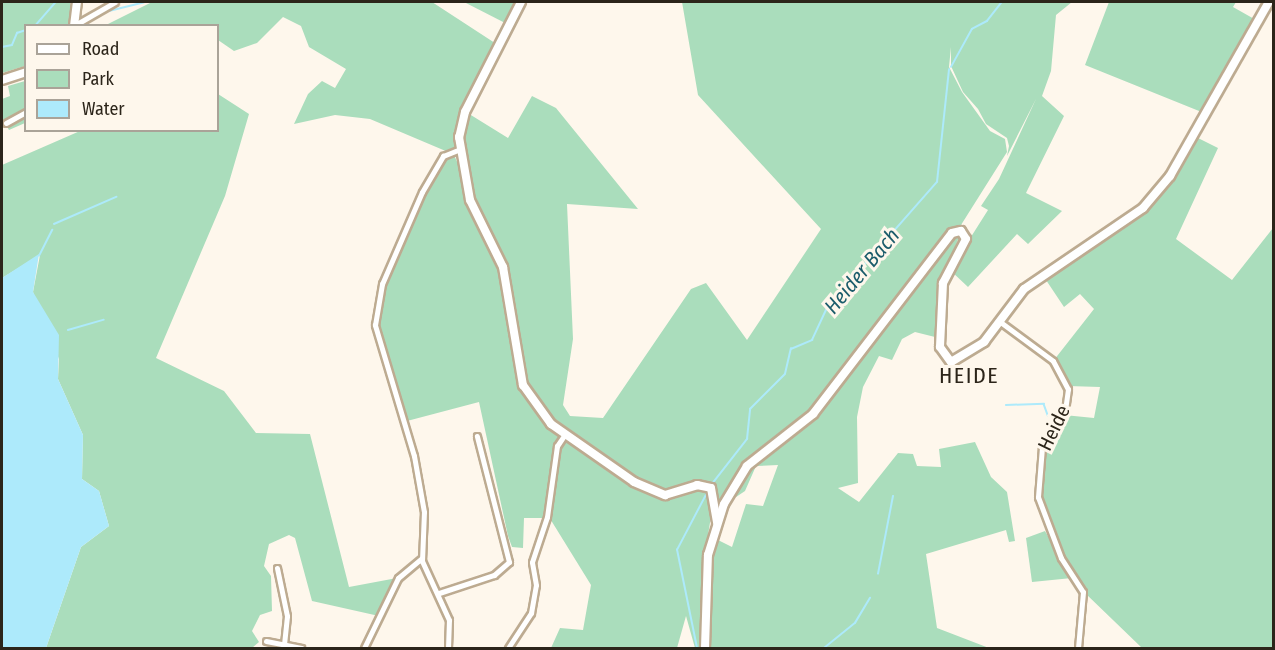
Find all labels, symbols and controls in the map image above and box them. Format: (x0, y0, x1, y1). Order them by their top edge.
legend (24, 24, 219, 132)
text: Road (82, 38, 119, 60)
text: Park (82, 68, 114, 90)
text: Water (82, 98, 125, 120)
water label: Heider Bach (819, 223, 905, 319)
district label: HEIDE (939, 363, 999, 389)
street label: Heide (1033, 401, 1075, 455)

